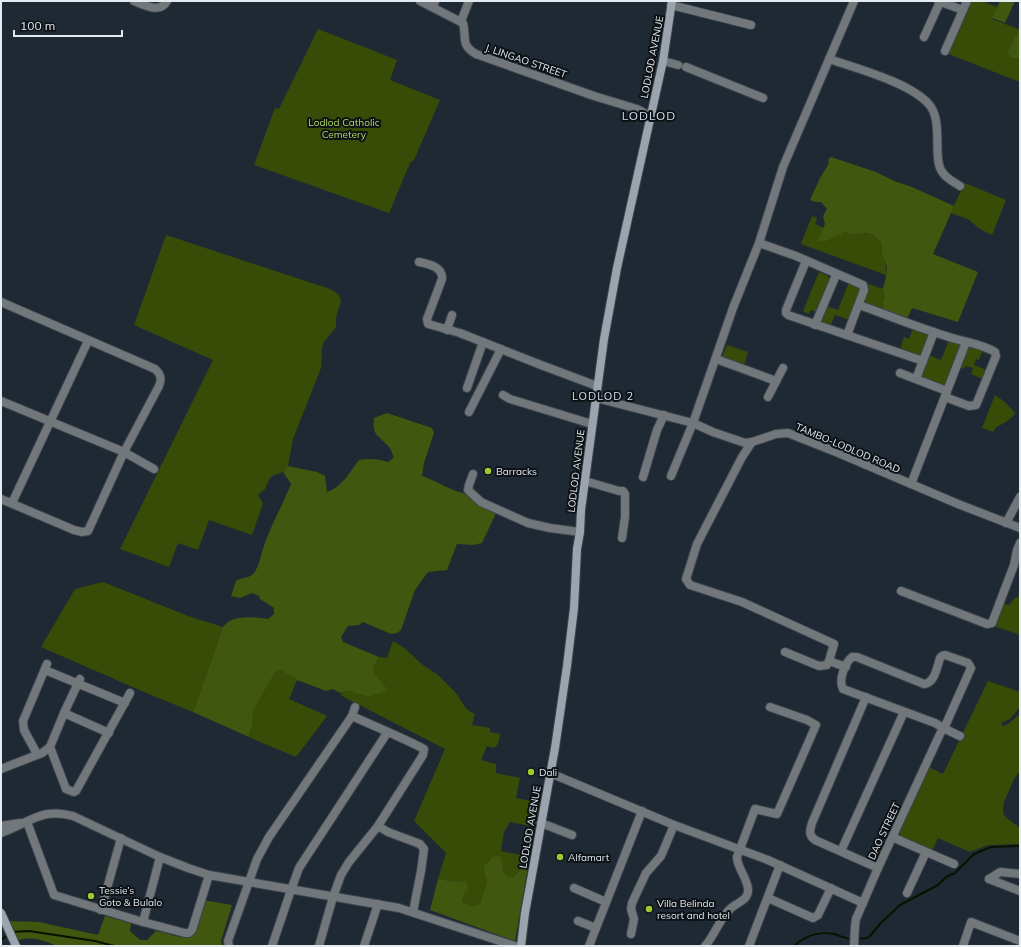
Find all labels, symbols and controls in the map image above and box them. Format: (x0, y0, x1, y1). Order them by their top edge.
scale bar (14, 12, 122, 38)
street label: LODLOD AVENUE (638, 15, 666, 99)
text: 100 m (20, 18, 55, 33)
street label: J. LINGAO STREET (484, 41, 568, 81)
district label: LODLOD (622, 108, 676, 123)
park label: Lodlod Catholic Cemetery (308, 116, 380, 141)
district label: LODLOD 2 (572, 389, 634, 403)
street label: TAMBO-LODLOD ROAD (794, 420, 902, 476)
street label: LODLOD AVENUE (564, 429, 588, 513)
place label: Barracks (496, 465, 537, 478)
marker: Barracks (483, 466, 493, 476)
place label: Dali (539, 766, 557, 779)
marker: Dali (526, 767, 536, 777)
street label: LODLOD AVENUE (516, 785, 544, 869)
street label: DAO STREET (865, 800, 903, 862)
place label: Alfamart (568, 851, 610, 864)
marker: Alfamart (555, 852, 565, 862)
place label: Tessie’s Goto & Bulalo (99, 884, 162, 909)
marker: Tessie’s Goto & Bulalo (86, 891, 96, 901)
place label: Villa Belinda resort and hotel (657, 897, 730, 922)
marker: Villa Belinda resort and hotel (644, 904, 654, 914)

